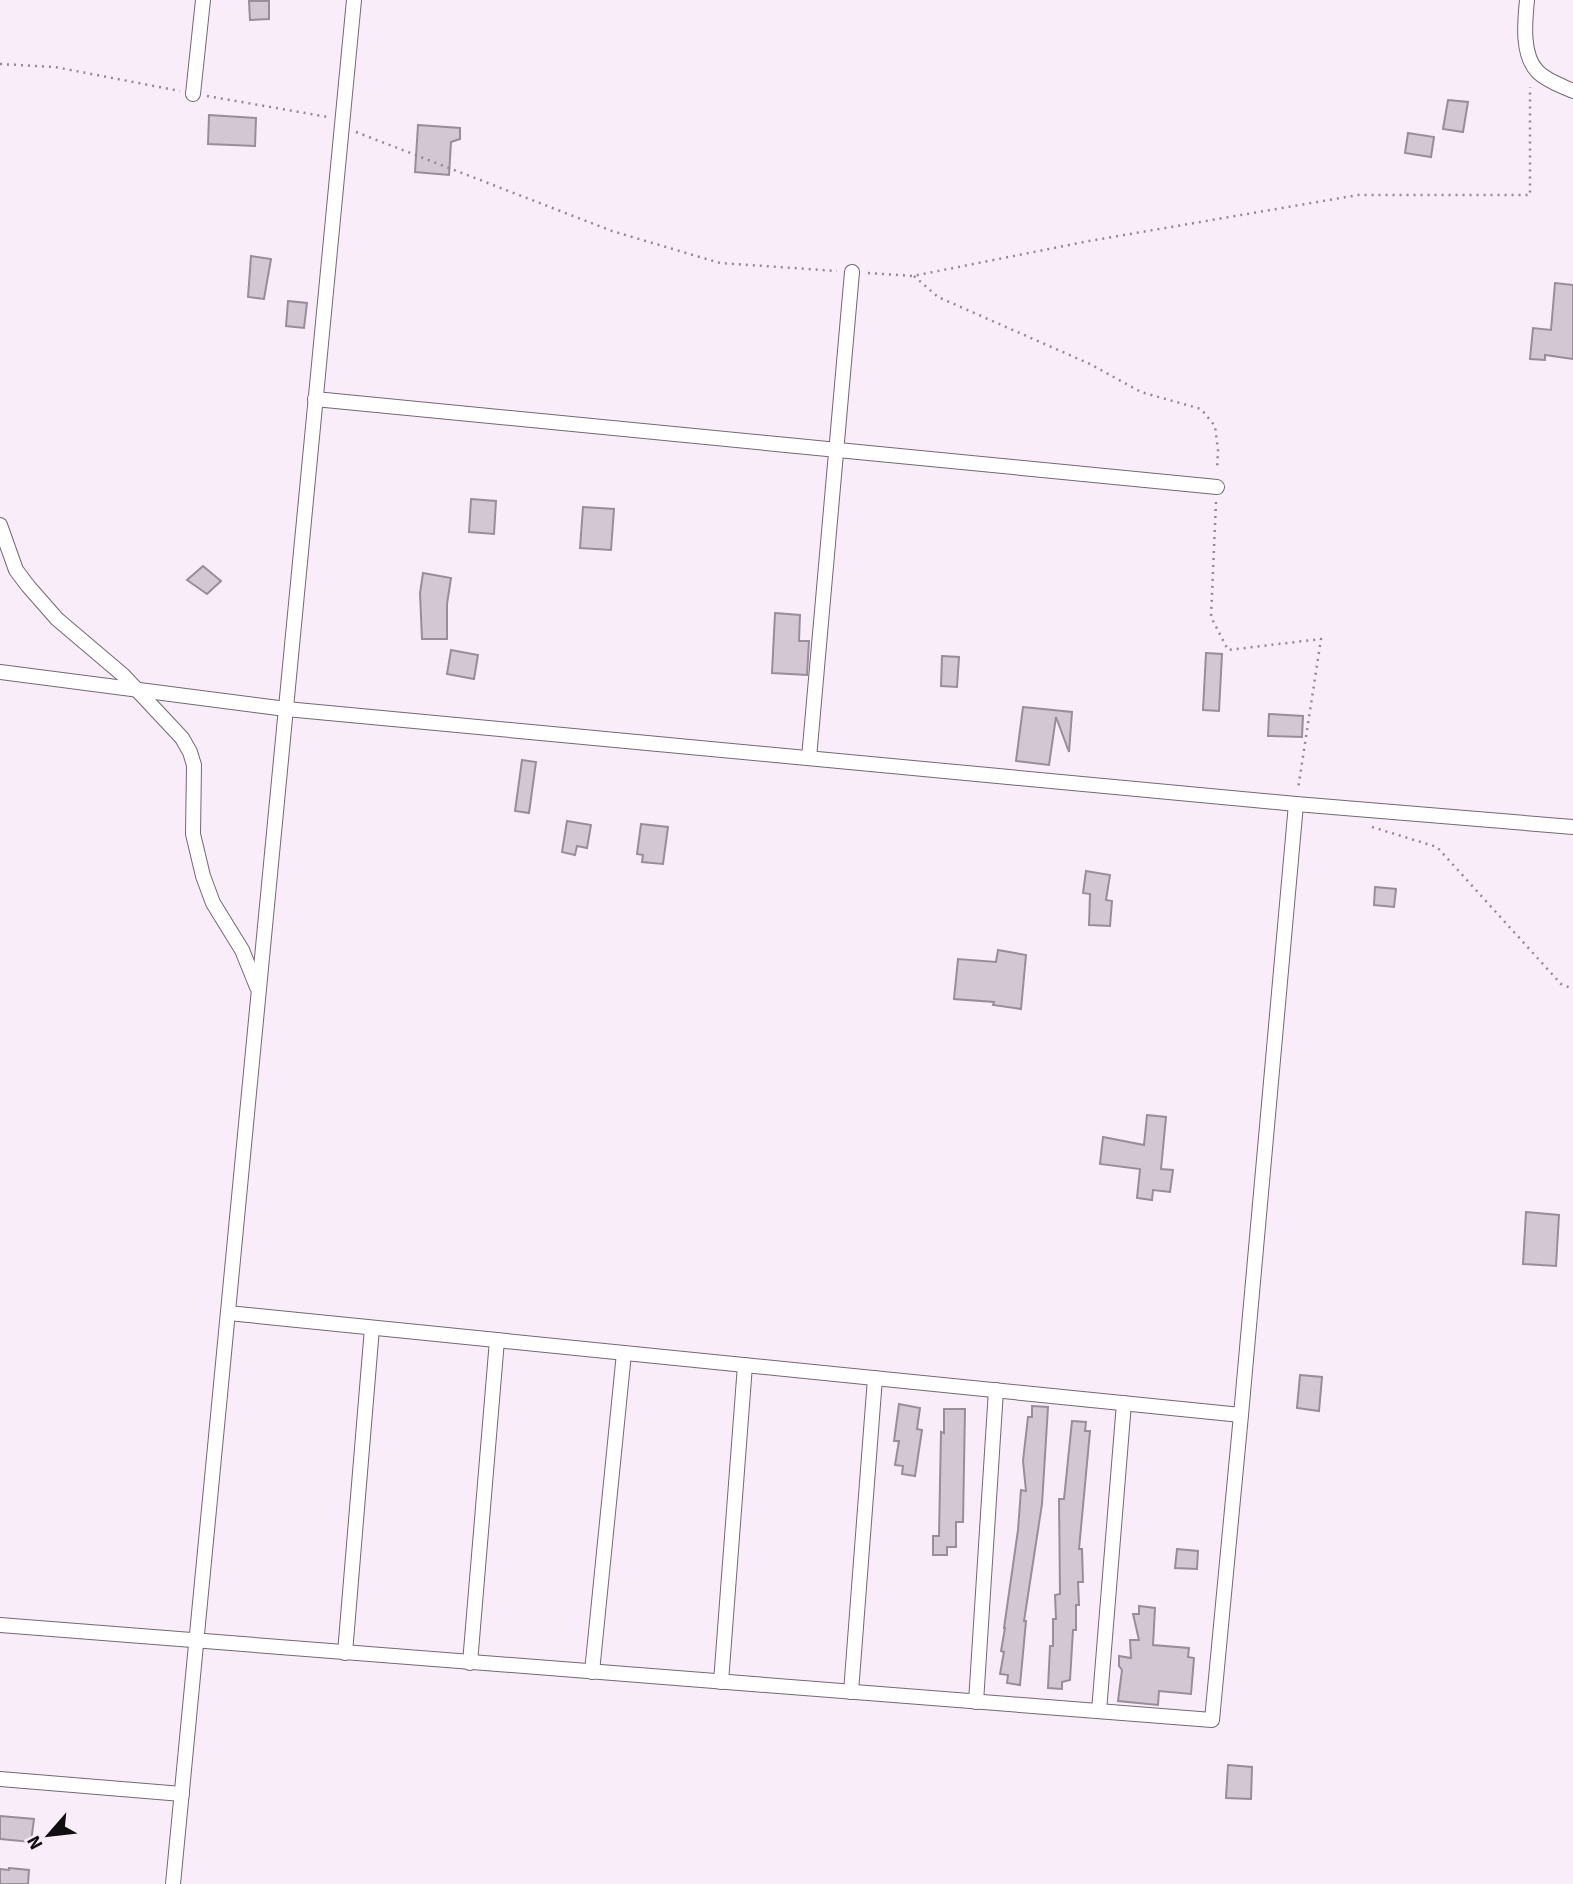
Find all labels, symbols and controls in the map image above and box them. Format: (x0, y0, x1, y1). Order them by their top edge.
north arrow (14, 1800, 84, 1870)
text: N (20, 1830, 50, 1854)

